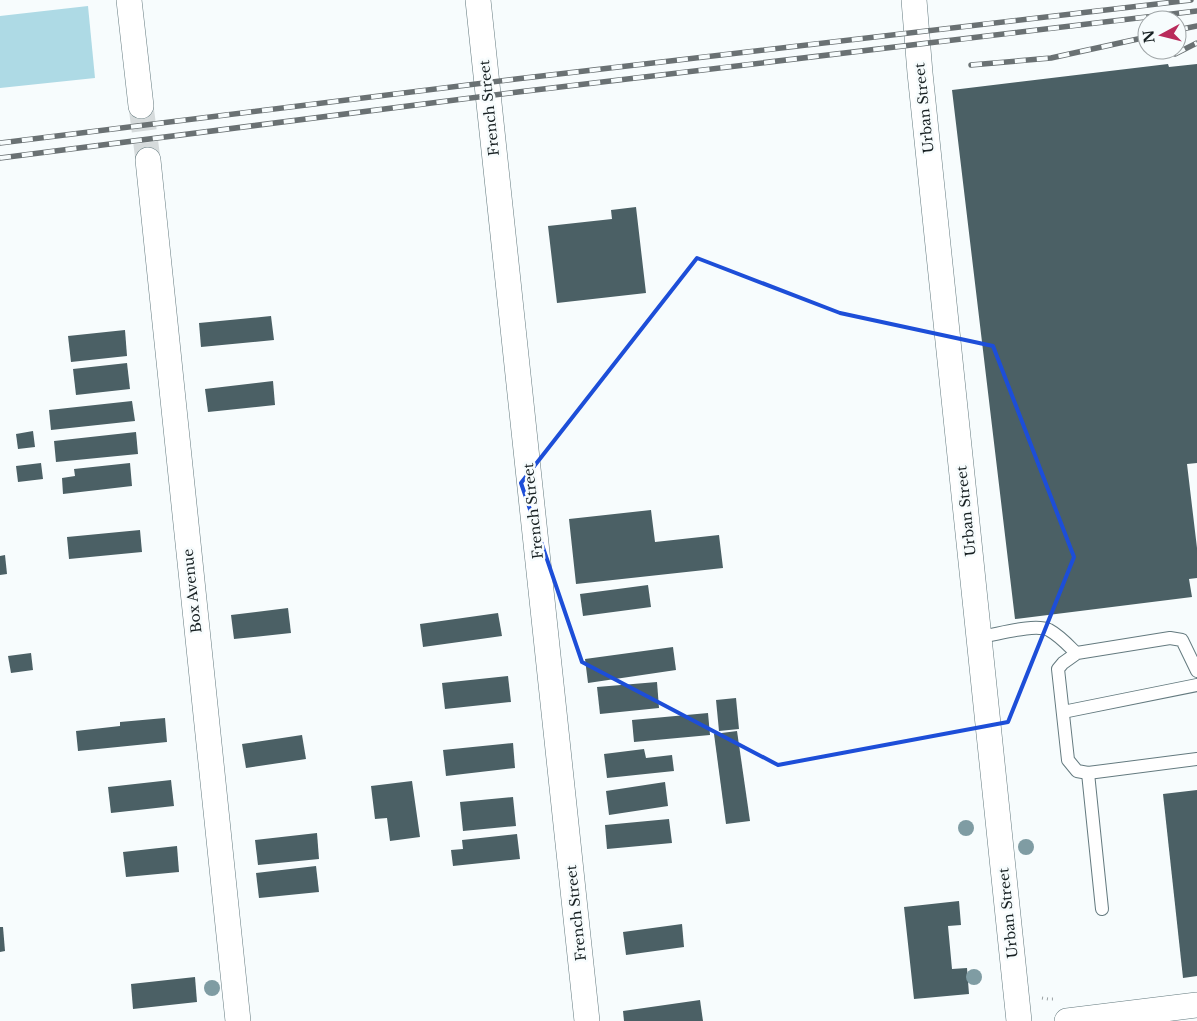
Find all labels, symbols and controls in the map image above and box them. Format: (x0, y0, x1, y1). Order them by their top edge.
north arrow (1137, 10, 1187, 60)
text: N (1139, 29, 1159, 44)
street label: French Street (475, 58, 503, 157)
street label: Urban Street (910, 61, 938, 154)
street label: French Street (519, 461, 547, 560)
street label: Urban Street (952, 464, 980, 557)
street label: Box Avenue (179, 548, 205, 634)
street label: French Street (562, 863, 590, 962)
street label: Urban Street (994, 866, 1022, 959)

